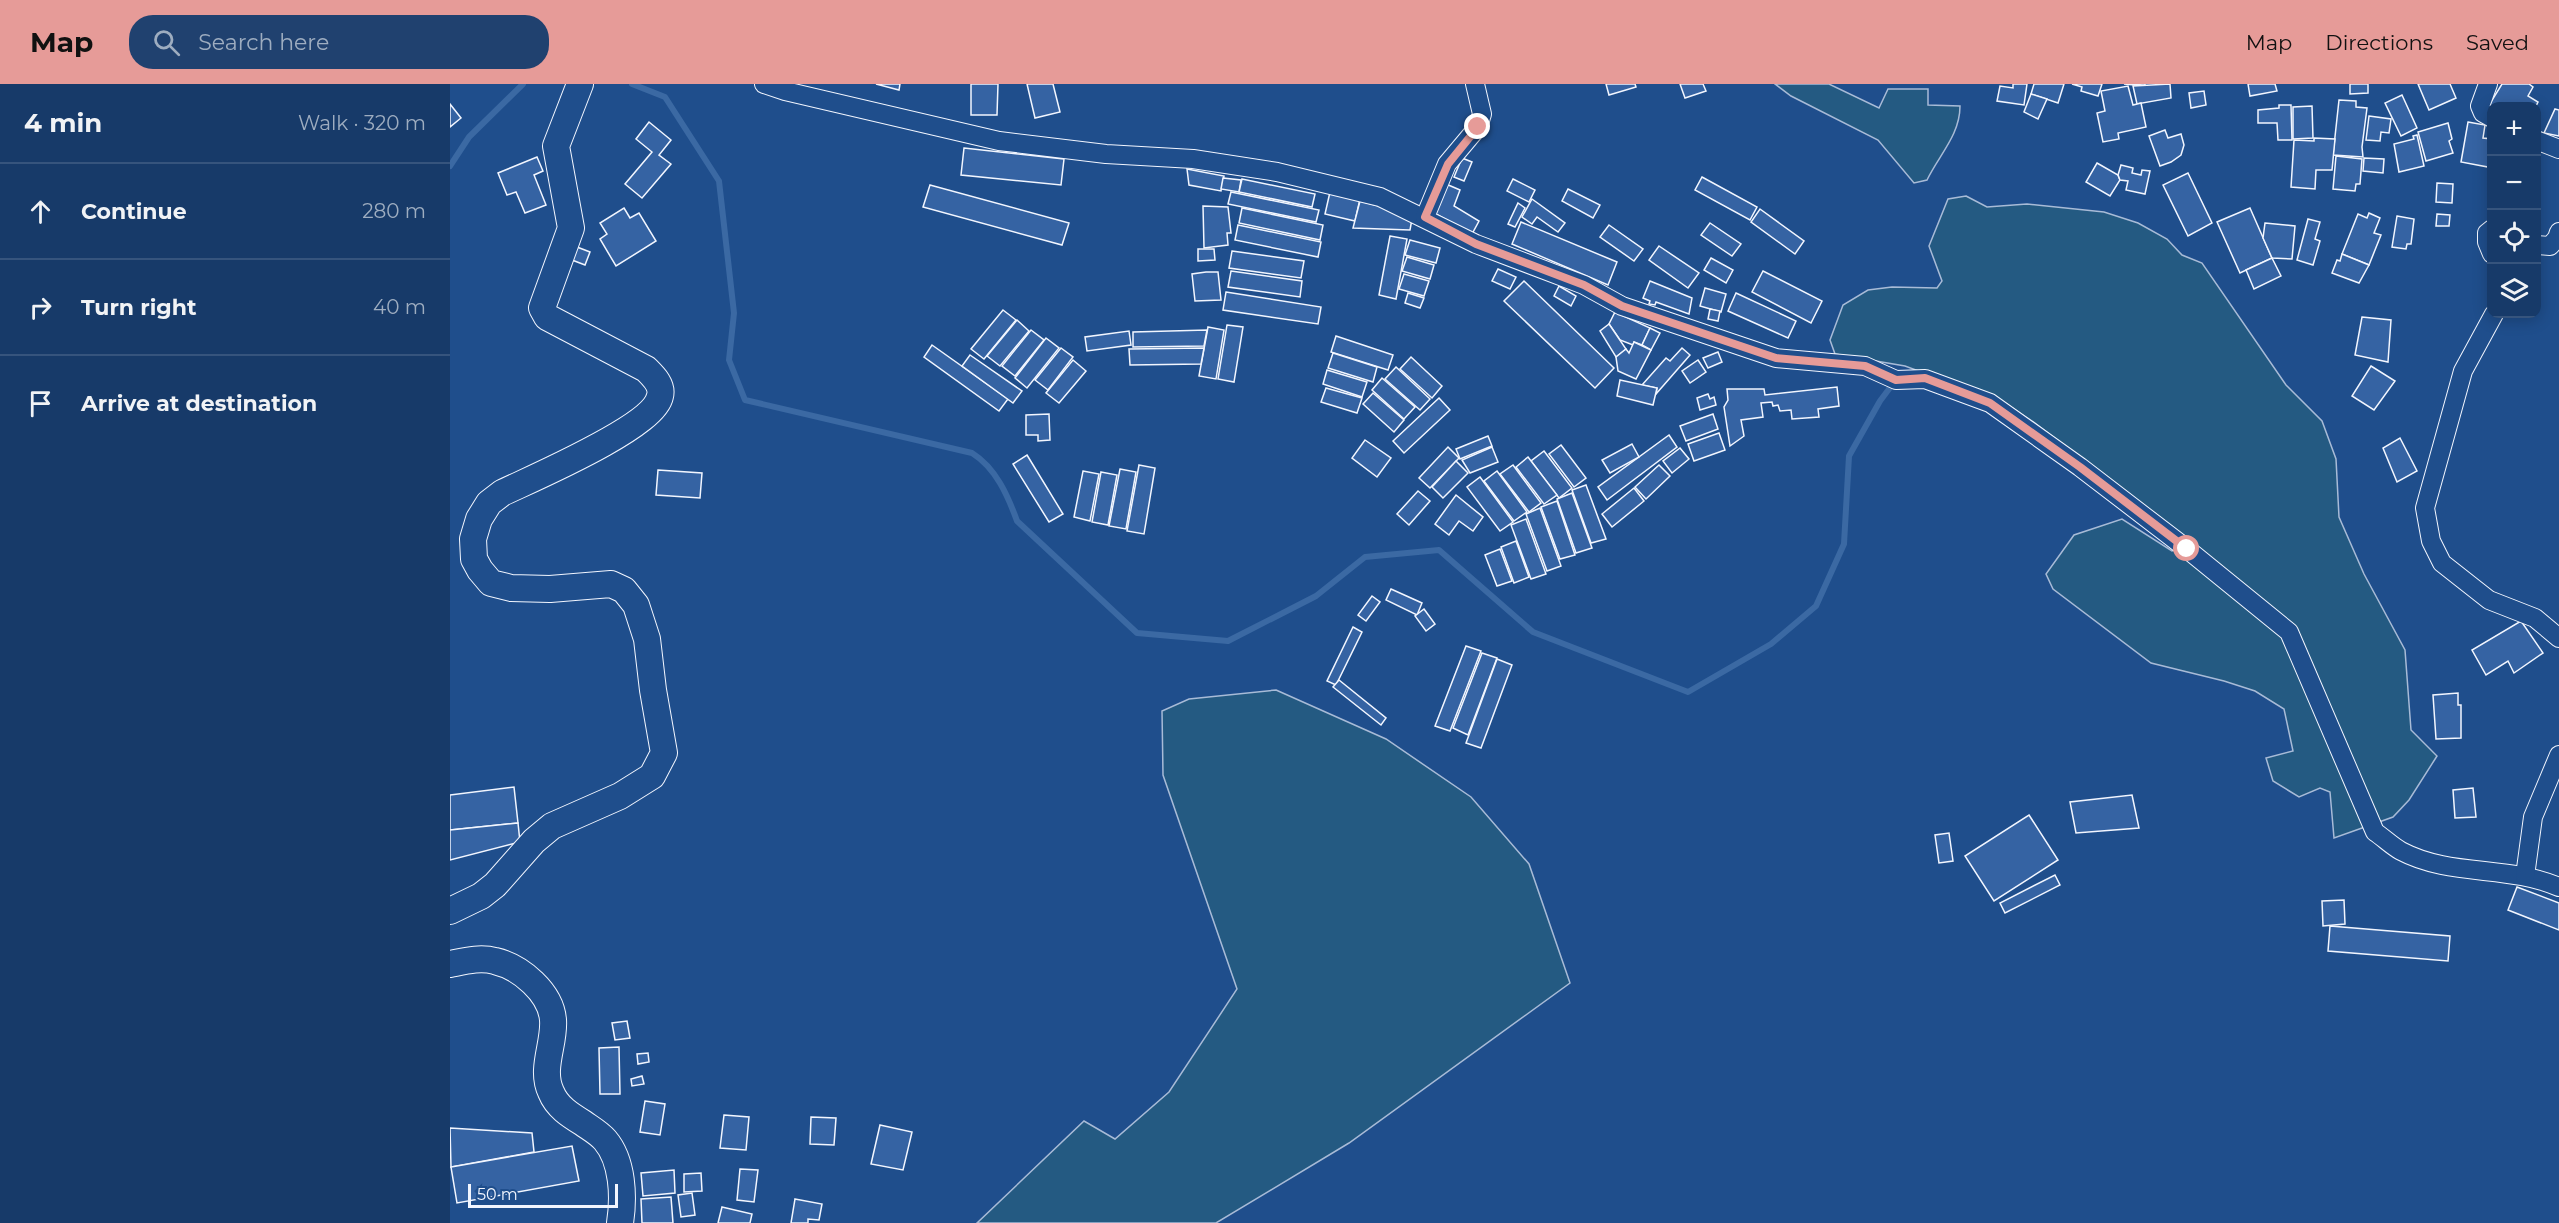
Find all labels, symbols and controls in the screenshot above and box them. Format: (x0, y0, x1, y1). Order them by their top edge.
search box (129, 15, 549, 69)
text: Map (30, 25, 93, 59)
icon: search (150, 26, 183, 59)
text: Search here (198, 29, 329, 56)
text: Map (2246, 30, 2292, 55)
text: Directions (2325, 30, 2433, 55)
text: Saved (2466, 30, 2529, 55)
map controls (2487, 102, 2541, 318)
button: + (2487, 102, 2541, 156)
text: 4 min (24, 107, 102, 139)
text: Walk · 320 m (298, 111, 426, 135)
route end (1464, 113, 1490, 139)
button: − (2487, 156, 2541, 210)
icon: ahead (24, 195, 57, 228)
text: Continue (81, 198, 187, 225)
text: 280 m (362, 199, 426, 223)
button: locate (2487, 210, 2541, 264)
button: layers (2487, 264, 2541, 318)
icon: right (24, 291, 57, 324)
text: Turn right (81, 294, 196, 321)
text: 40 m (373, 295, 426, 319)
icon: arrive (24, 387, 57, 420)
text: Arrive at destination (81, 390, 317, 417)
route start (2173, 535, 2199, 561)
scale bar (468, 1181, 618, 1208)
text: 50 m (477, 1185, 518, 1204)

